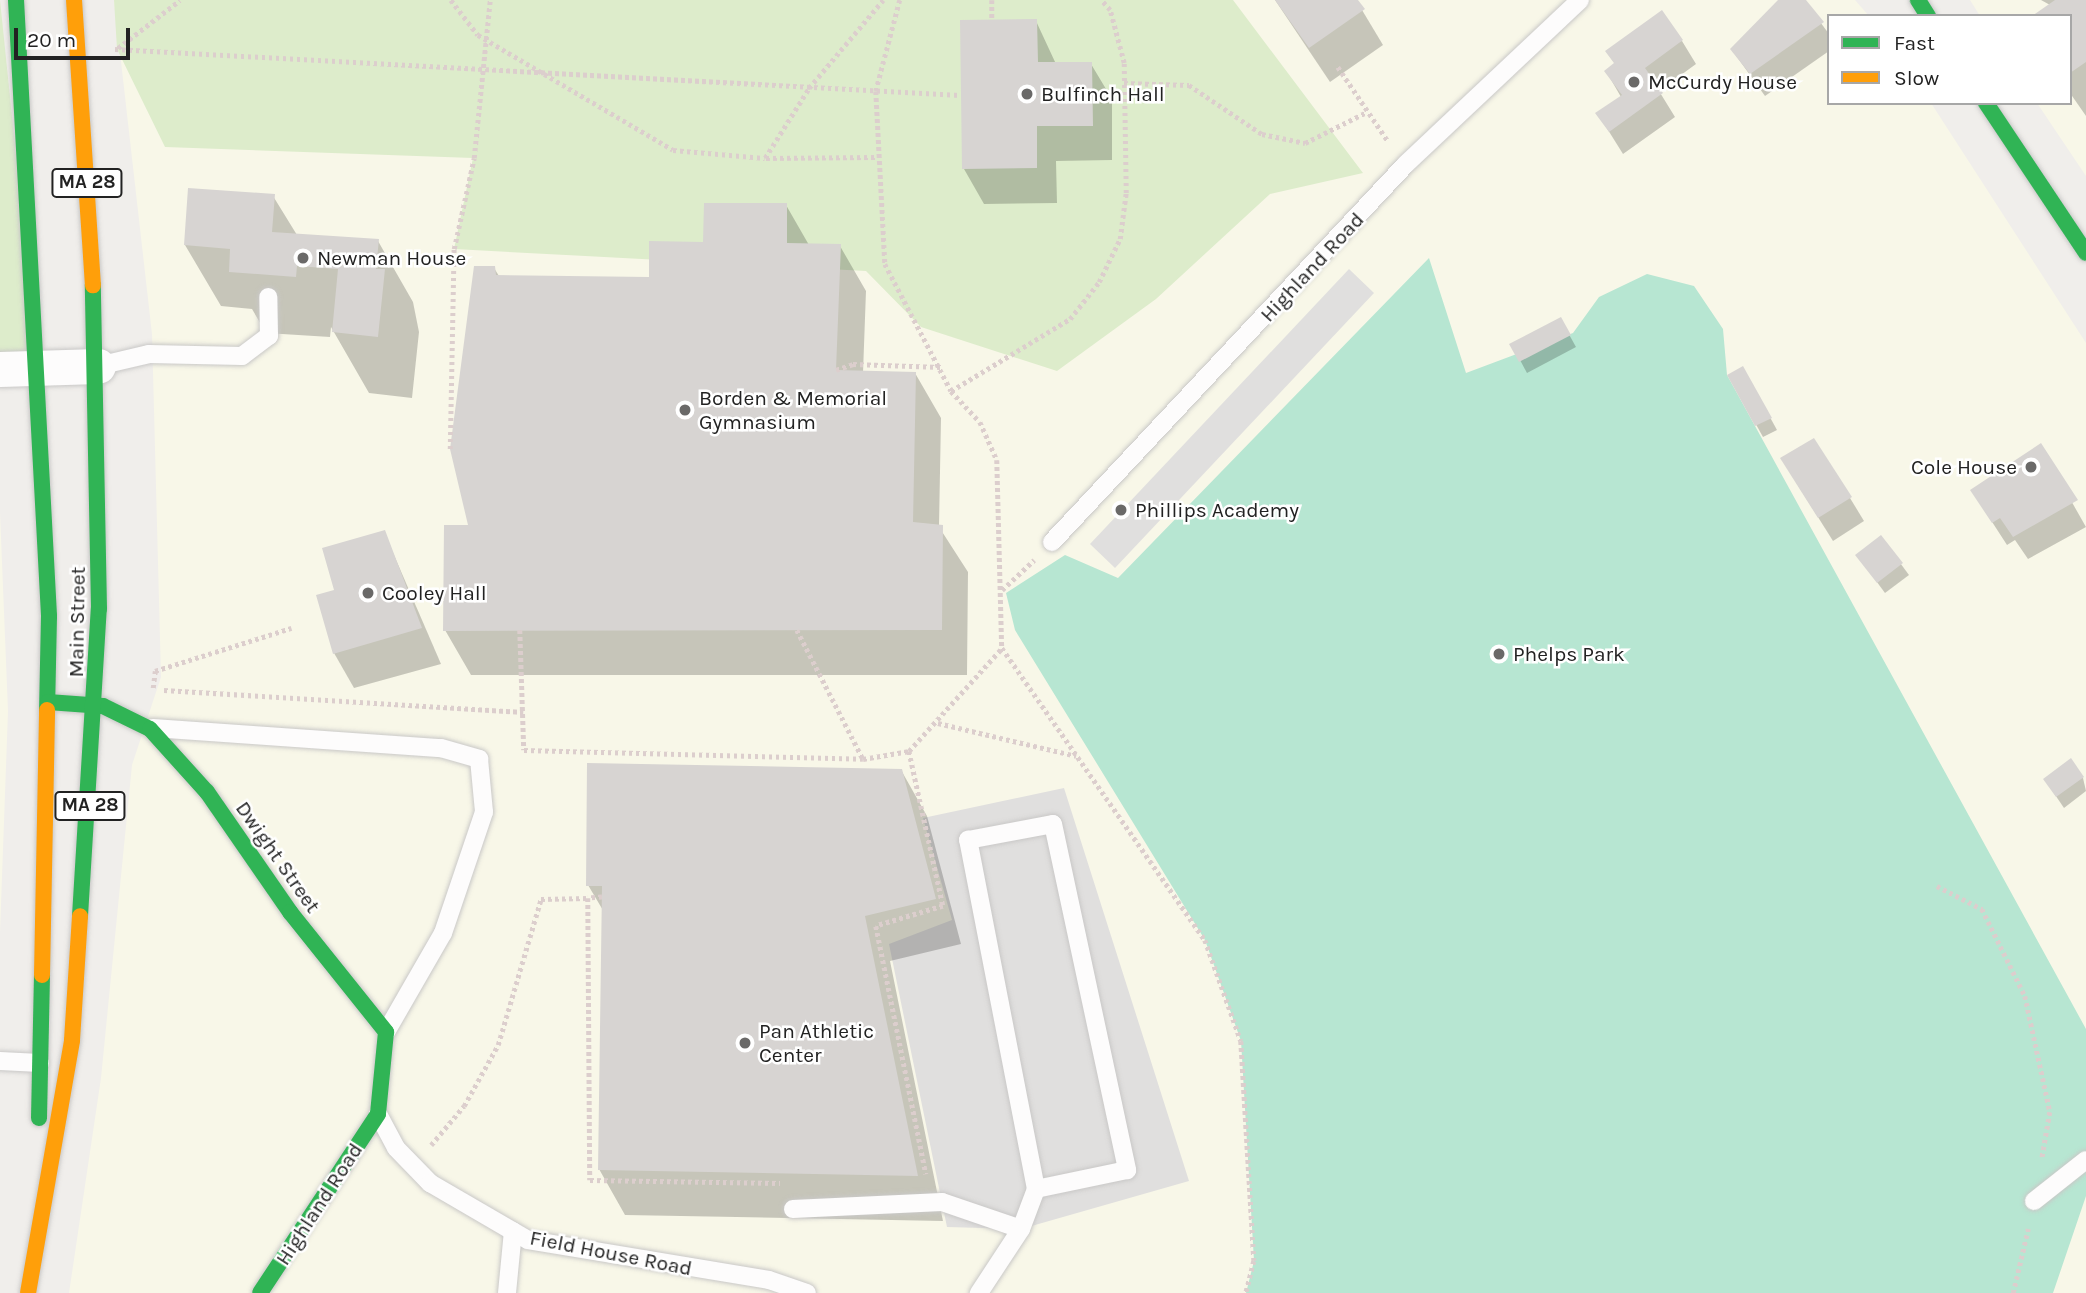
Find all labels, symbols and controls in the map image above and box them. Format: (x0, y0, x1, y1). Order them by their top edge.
scale bar (18, 14, 133, 58)
legend (1827, 14, 2072, 105)
text: 20 m (27, 28, 76, 52)
text: Fast (1894, 31, 1935, 55)
text: Slow (1894, 66, 1939, 90)
place label: McCurdy House (1648, 69, 1797, 95)
marker: McCurdy House (1626, 74, 1642, 90)
place label: Bulfinch Hall (1041, 81, 1165, 107)
marker: Bulfinch Hall (1019, 86, 1035, 102)
road number: MA 28 (50, 168, 124, 198)
street label: Highland Road (1255, 207, 1369, 327)
place label: Newman House (317, 245, 466, 271)
marker: Newman House (295, 250, 311, 266)
place label: Borden & Memorial Gymnasium (699, 385, 887, 435)
marker: Borden & Memorial Gymnasium (677, 402, 693, 418)
place label: Cole House (1911, 454, 2017, 480)
marker: Cole House (2023, 459, 2039, 475)
place label: Phillips Academy (1135, 497, 1299, 523)
marker: Phillips Academy (1113, 502, 1129, 518)
street label: Main Street (63, 566, 91, 678)
place label: Cooley Hall (382, 580, 487, 606)
marker: Cooley Hall (360, 585, 376, 601)
place label: Phelps Park (1513, 641, 1625, 667)
marker: Phelps Park (1491, 646, 1507, 662)
road number: MA 28 (53, 790, 127, 821)
street label: Dwight Street (230, 796, 326, 918)
place label: Pan Athletic Center (759, 1018, 874, 1068)
marker: Pan Athletic Center (737, 1035, 753, 1051)
street label: Highland Road (270, 1138, 368, 1270)
street label: Field House Road (528, 1225, 694, 1281)

